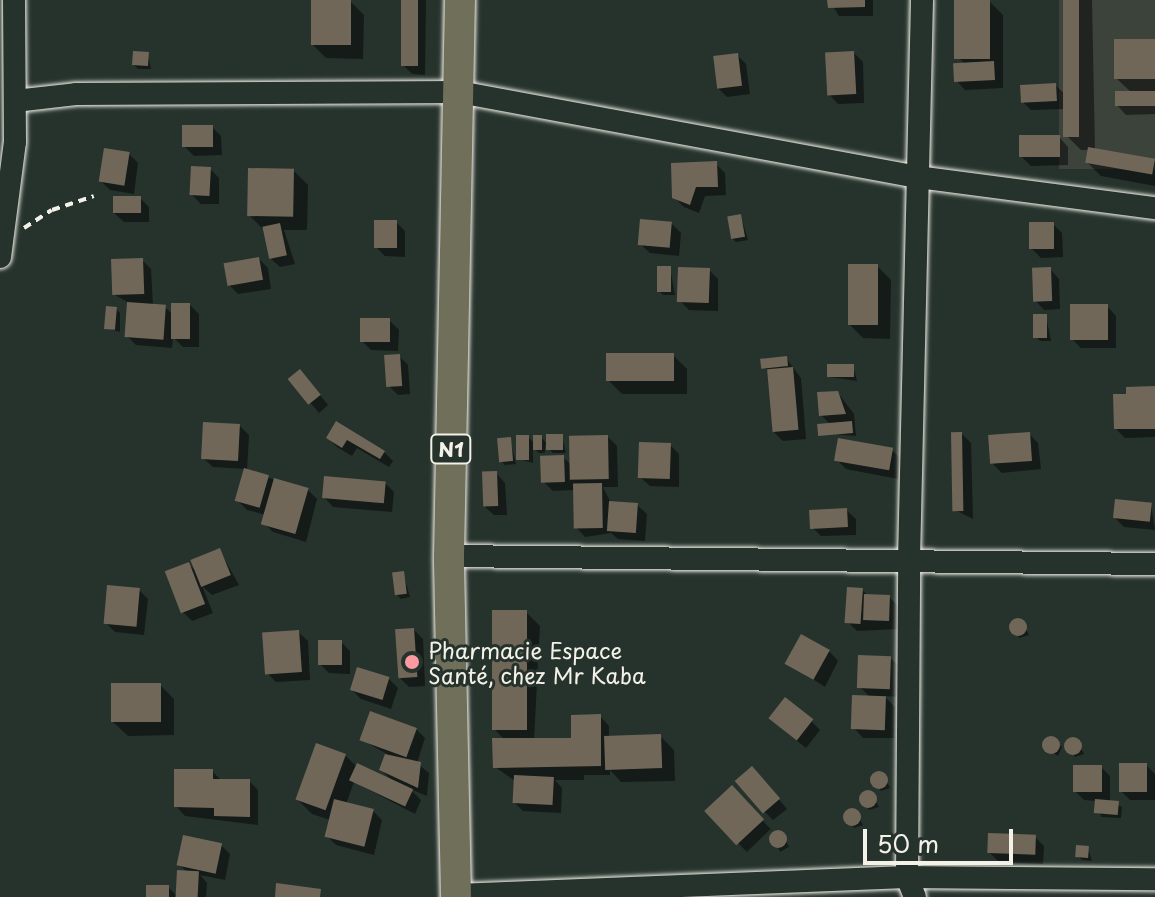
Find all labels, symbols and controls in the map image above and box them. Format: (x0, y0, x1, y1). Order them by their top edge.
road number: N1 (429, 433, 473, 465)
place label: Pharmacie Espace Santé, chez Mr Kaba (428, 636, 649, 688)
marker: Pharmacie Espace Santé, chez Mr Kaba (403, 653, 421, 671)
scale bar (867, 813, 1017, 863)
text: 50 m (877, 825, 939, 861)

